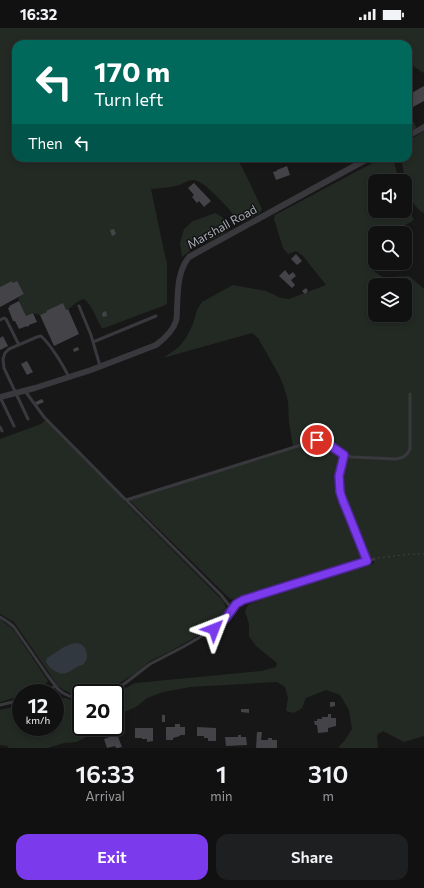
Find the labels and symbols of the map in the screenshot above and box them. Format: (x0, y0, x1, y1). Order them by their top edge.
street label: Marshall Road (184, 201, 259, 251)
pin (300, 423, 334, 457)
position arrow (193, 608, 235, 650)
speed limit sign: 20 (72, 684, 124, 736)

